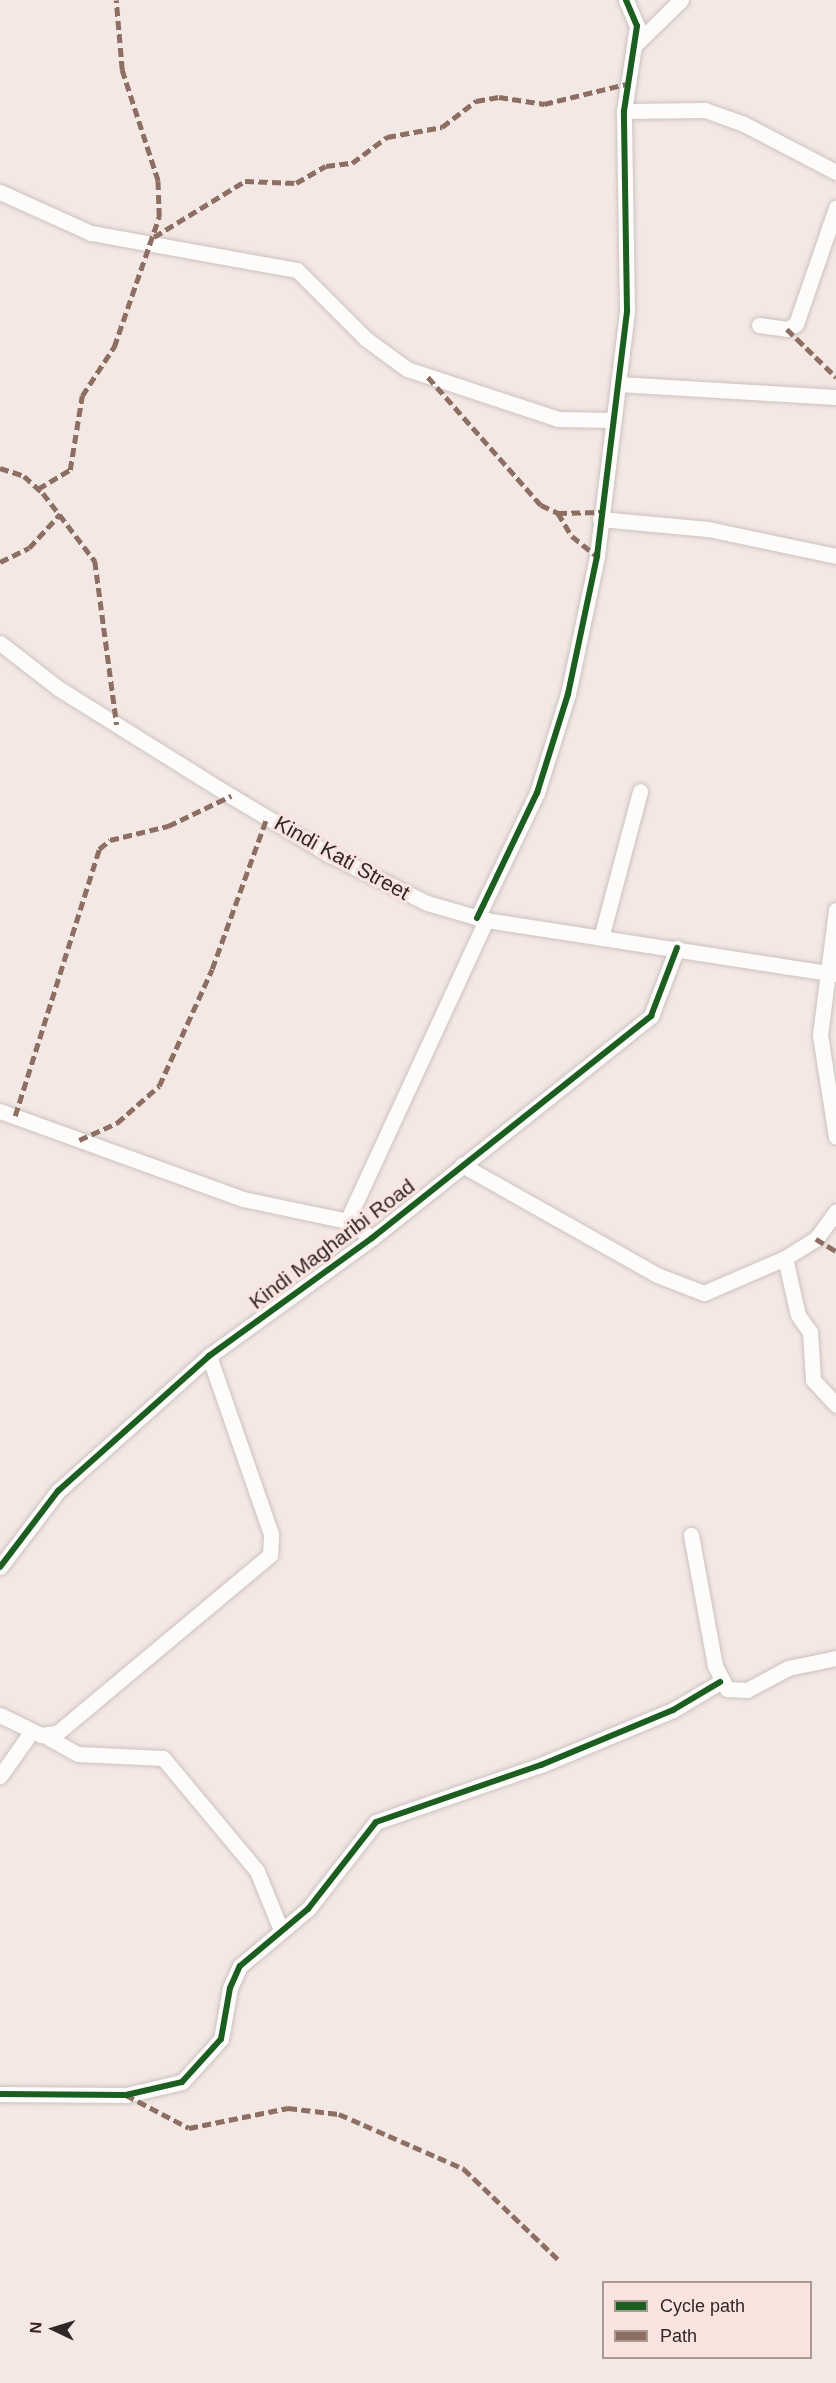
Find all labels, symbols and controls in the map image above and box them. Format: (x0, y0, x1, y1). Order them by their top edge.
street label: Kindi Kati Street (270, 810, 414, 906)
street label: Kindi Magharibi Road (244, 1174, 420, 1314)
legend (602, 2281, 812, 2359)
text: Cycle path (660, 2296, 745, 2316)
north arrow (24, 2299, 84, 2359)
text: N (27, 2321, 44, 2334)
text: Path (660, 2326, 697, 2346)

